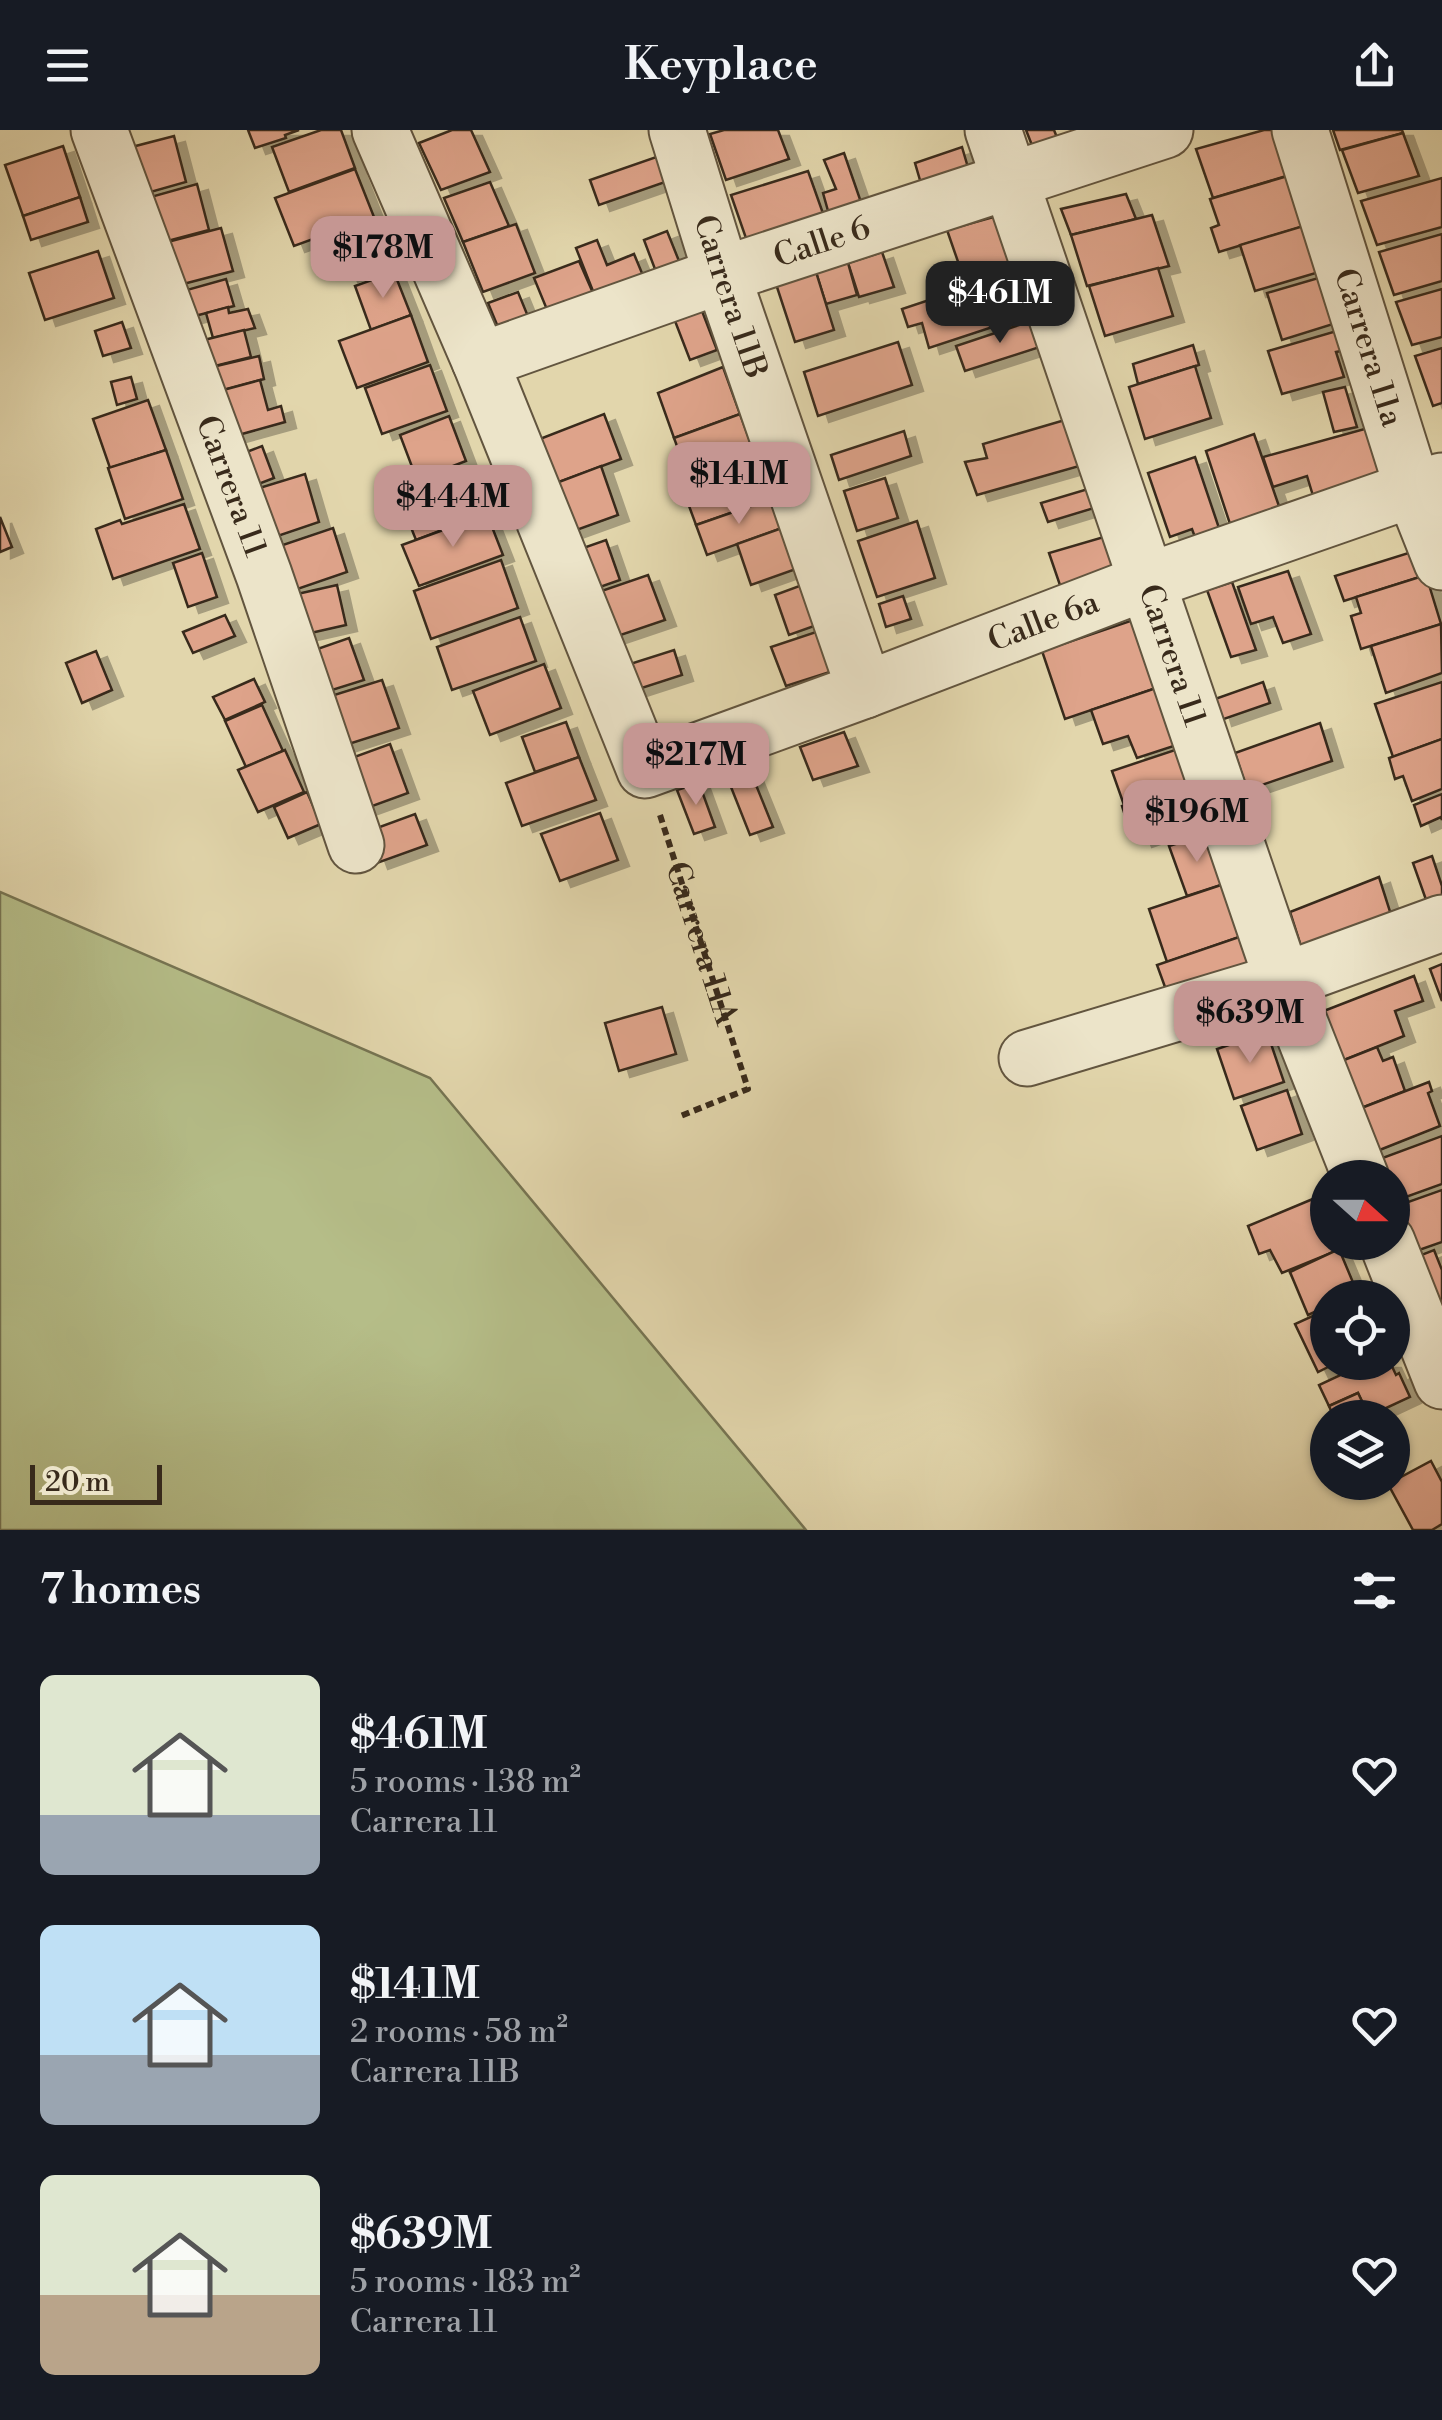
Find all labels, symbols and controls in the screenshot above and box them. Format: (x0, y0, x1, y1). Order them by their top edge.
text: Keyplace (624, 37, 818, 94)
icon: menu (40, 38, 95, 93)
icon: share (1347, 38, 1402, 93)
street label: Calle 6 (769, 208, 875, 277)
street label: Carrera 11B (685, 210, 776, 384)
pin: $178M (313, 216, 453, 301)
text: $178M (333, 228, 434, 268)
pin: $461M (930, 261, 1070, 346)
street label: Carrera 11a (1325, 263, 1412, 432)
text: $461M (948, 273, 1052, 313)
street label: Carrera 11 (187, 410, 276, 563)
pin: $141M (669, 442, 809, 527)
text: $141M (689, 454, 789, 494)
pin: $444M (383, 465, 523, 550)
text: $444M (396, 477, 510, 517)
street label: Carrera 11 (1129, 579, 1215, 732)
street label: Calle 6a (982, 582, 1105, 661)
pin: $217M (626, 723, 766, 808)
text: $217M (645, 735, 747, 775)
pin: $196M (1127, 780, 1267, 865)
text: $196M (1145, 792, 1249, 832)
street label: Carrera 11A (656, 857, 747, 1031)
pin: $639M (1180, 981, 1320, 1066)
text: $639M (1196, 993, 1304, 1033)
north arrow (1310, 1160, 1410, 1260)
map controls (1310, 1160, 1410, 1500)
button: locate (1310, 1280, 1410, 1380)
button: layers (1310, 1400, 1410, 1500)
scale bar (30, 1460, 162, 1504)
text: 20 m (45, 1465, 110, 1500)
icon: filters (1347, 1563, 1402, 1618)
text: 7 homes (40, 1564, 201, 1617)
text: $461M (350, 1709, 487, 1762)
icon: home (120, 1715, 240, 1835)
icon: heart (1347, 1748, 1402, 1803)
text: 5 rooms · 138 m² (350, 1762, 581, 1802)
text: Carrera 11 (350, 1802, 497, 1842)
text: $141M (350, 1959, 480, 2012)
icon: home (120, 1965, 240, 2085)
icon: heart (1347, 1998, 1402, 2053)
text: 2 rooms · 58 m² (350, 2012, 568, 2052)
text: Carrera 11B (350, 2052, 520, 2092)
text: $639M (350, 2209, 492, 2262)
icon: home (120, 2215, 240, 2335)
icon: heart (1347, 2248, 1402, 2303)
text: 5 rooms · 183 m² (350, 2262, 580, 2302)
text: Carrera 11 (350, 2302, 497, 2342)

